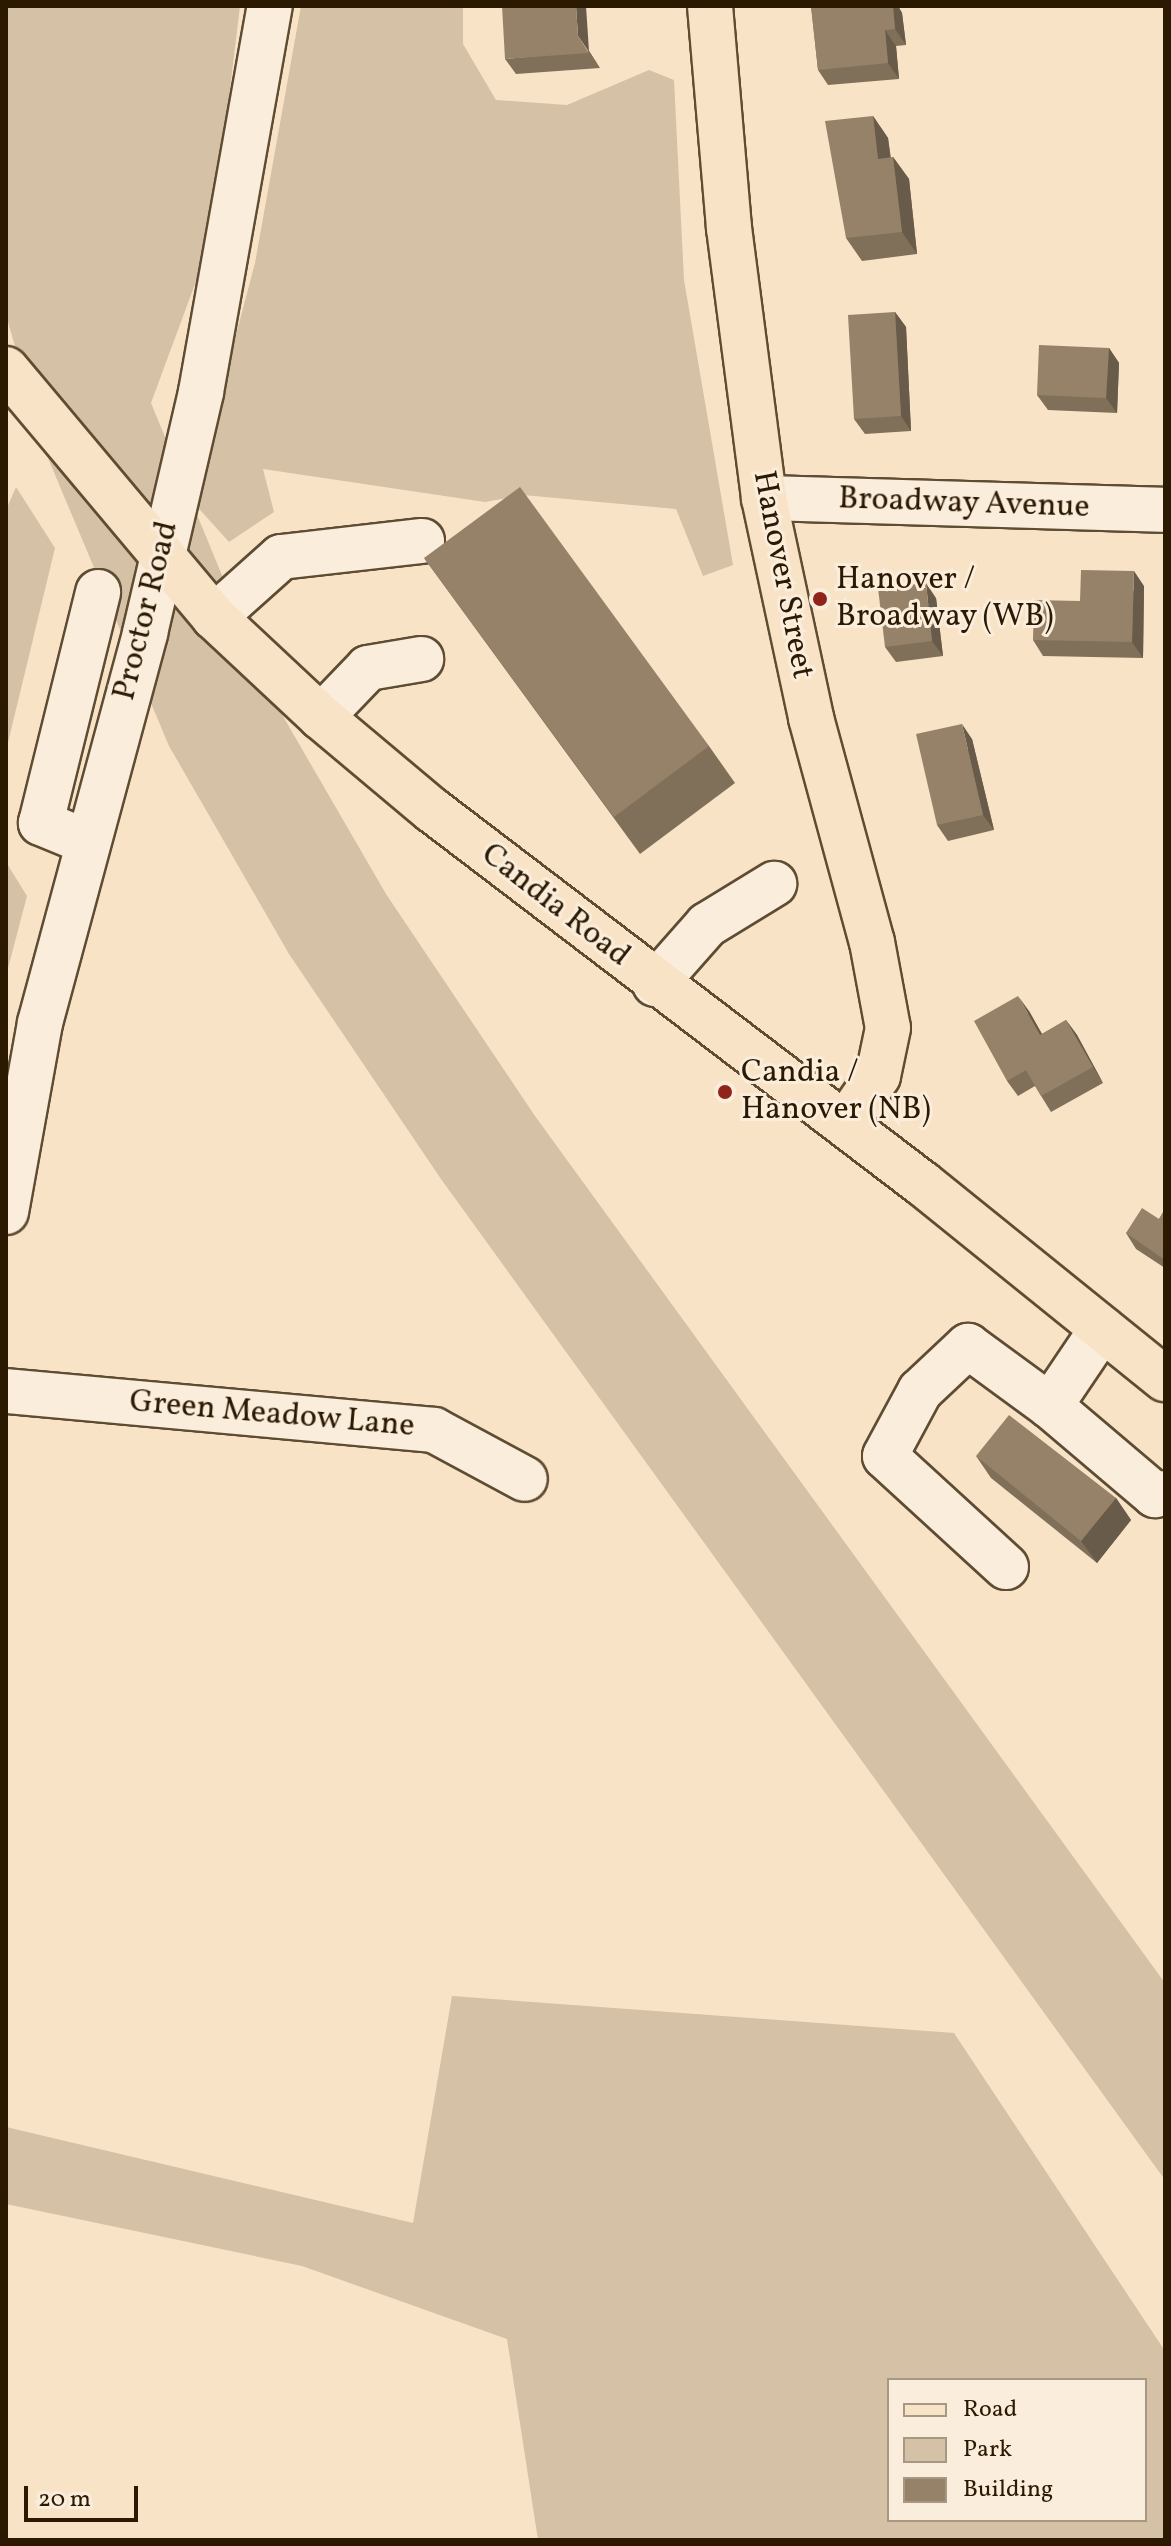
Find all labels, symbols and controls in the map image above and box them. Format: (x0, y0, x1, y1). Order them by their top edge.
street label: Hanover Street (743, 468, 821, 682)
street label: Broadway Avenue (837, 480, 1091, 528)
street label: Proctor Road (106, 517, 188, 705)
place label: Hanover / Broadway (WB) (836, 562, 1054, 637)
marker: Hanover / Broadway (WB) (811, 590, 829, 608)
street label: Candia Road (473, 836, 637, 976)
place label: Candia / Hanover (NB) (741, 1055, 931, 1130)
marker: Candia / Hanover (NB) (716, 1083, 734, 1101)
street label: Green Meadow Lane (127, 1383, 417, 1447)
legend (887, 2378, 1147, 2522)
text: Road (963, 2393, 1017, 2427)
text: Park (963, 2433, 1012, 2467)
scale bar (28, 2470, 142, 2520)
text: Building (963, 2473, 1053, 2507)
text: 20 m (38, 2483, 91, 2517)

